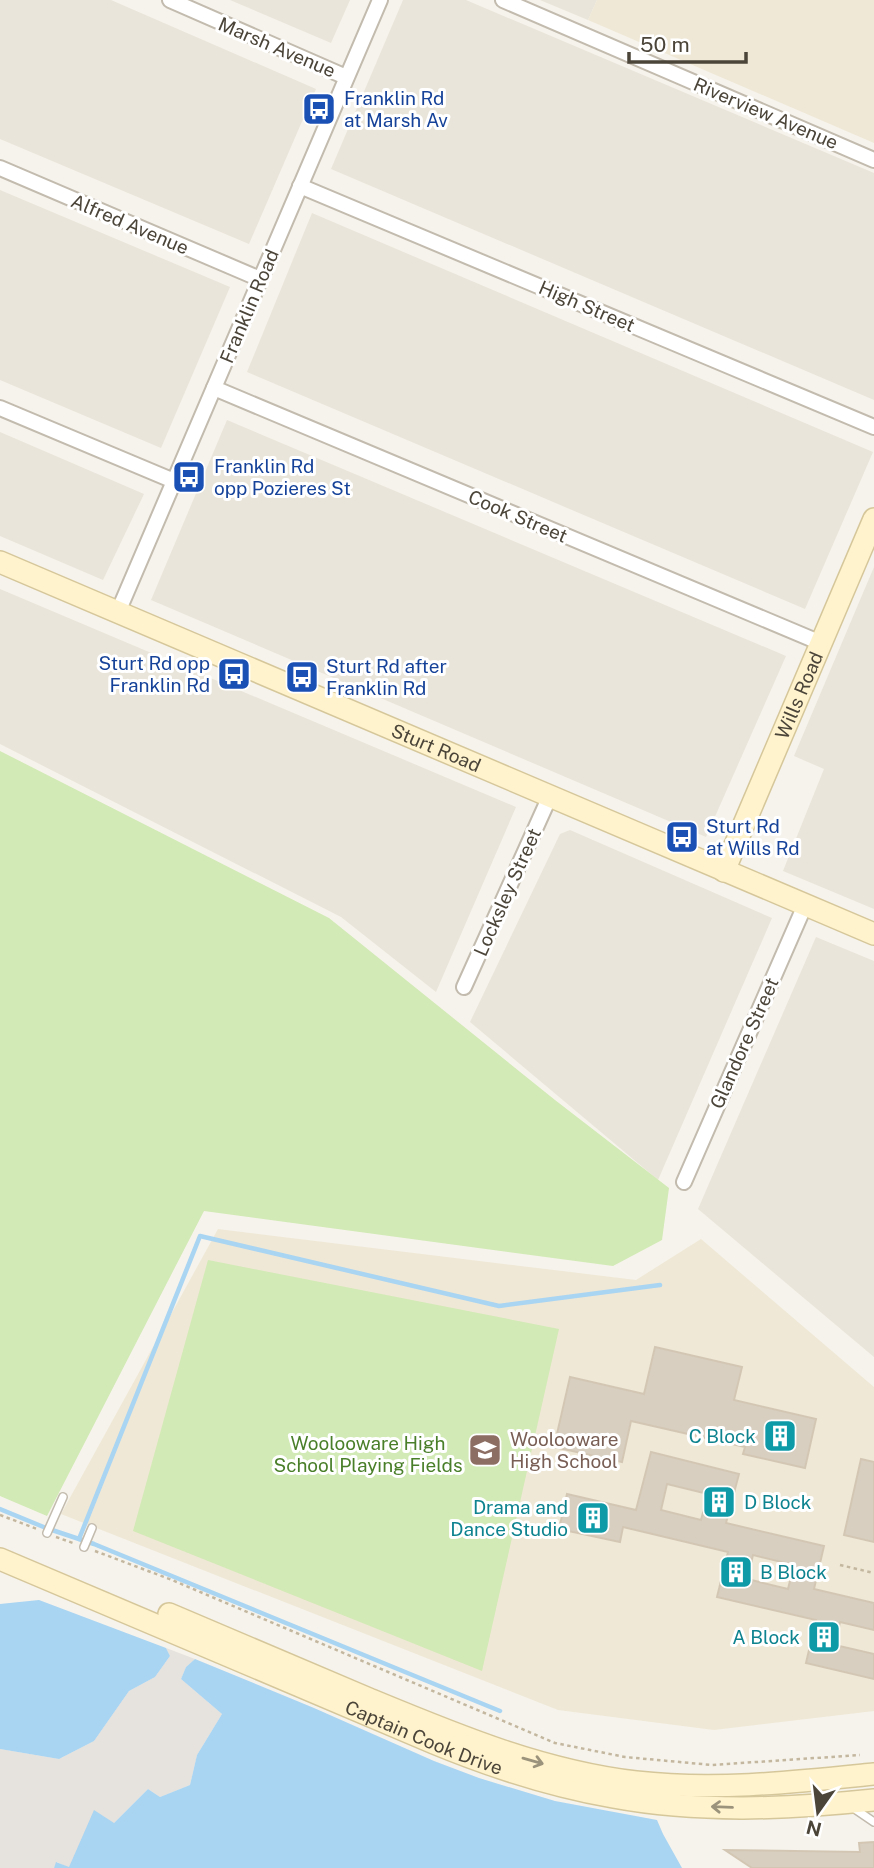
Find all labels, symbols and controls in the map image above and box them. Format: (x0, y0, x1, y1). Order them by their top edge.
street label: Marsh Avenue (215, 12, 339, 82)
scale bar (629, 21, 746, 65)
text: 50 m (640, 32, 690, 57)
street label: Riverview Avenue (690, 73, 842, 153)
place label: Franklin Rd at Marsh Av (344, 87, 448, 131)
bus stop icon: Franklin Rd at Marsh Av (300, 90, 338, 128)
street label: Alfred Avenue (68, 189, 192, 259)
street label: Franklin Road (215, 246, 283, 366)
street label: High Street (536, 276, 638, 336)
place label: Franklin Rd opp Pozieres St (214, 455, 351, 499)
bus stop icon: Franklin Rd opp Pozieres St (170, 458, 208, 496)
street label: Cook Street (465, 485, 571, 547)
street label: Wills Road (771, 648, 827, 742)
place label: Sturt Rd opp Franklin Rd (98, 652, 210, 696)
bus stop icon: Sturt Rd opp Franklin Rd (215, 655, 253, 693)
place label: Sturt Rd after Franklin Rd (326, 655, 447, 699)
bus stop icon: Sturt Rd after Franklin Rd (283, 658, 321, 696)
street label: Sturt Road (388, 719, 484, 776)
place label: Sturt Rd at Wills Rd (706, 815, 800, 859)
bus stop icon: Sturt Rd at Wills Rd (663, 818, 701, 856)
street label: Locksley Street (469, 825, 545, 959)
street label: Glandore Street (705, 974, 783, 1112)
building icon: C Block (761, 1417, 799, 1455)
place label: C Block (689, 1425, 756, 1447)
place label: Woolooware High School (510, 1428, 619, 1472)
school or university icon: Woolooware High School (466, 1431, 504, 1469)
park label: Woolooware High School Playing Fields (273, 1432, 463, 1476)
building icon: D Block (700, 1483, 738, 1521)
place label: D Block (744, 1491, 812, 1513)
place label: Drama and Dance Studio (450, 1496, 568, 1540)
building icon: Drama and Dance Studio (574, 1499, 612, 1537)
building icon: B Block (717, 1553, 755, 1591)
place label: B Block (760, 1561, 827, 1583)
building icon: A Block (805, 1618, 843, 1656)
place label: A Block (732, 1626, 800, 1648)
street label: Captain Cook Drive (342, 1696, 506, 1779)
one-way arrow (521, 1755, 543, 1768)
north arrow (783, 1777, 853, 1847)
one-way arrow (711, 1801, 734, 1814)
text: N (804, 1816, 824, 1841)

